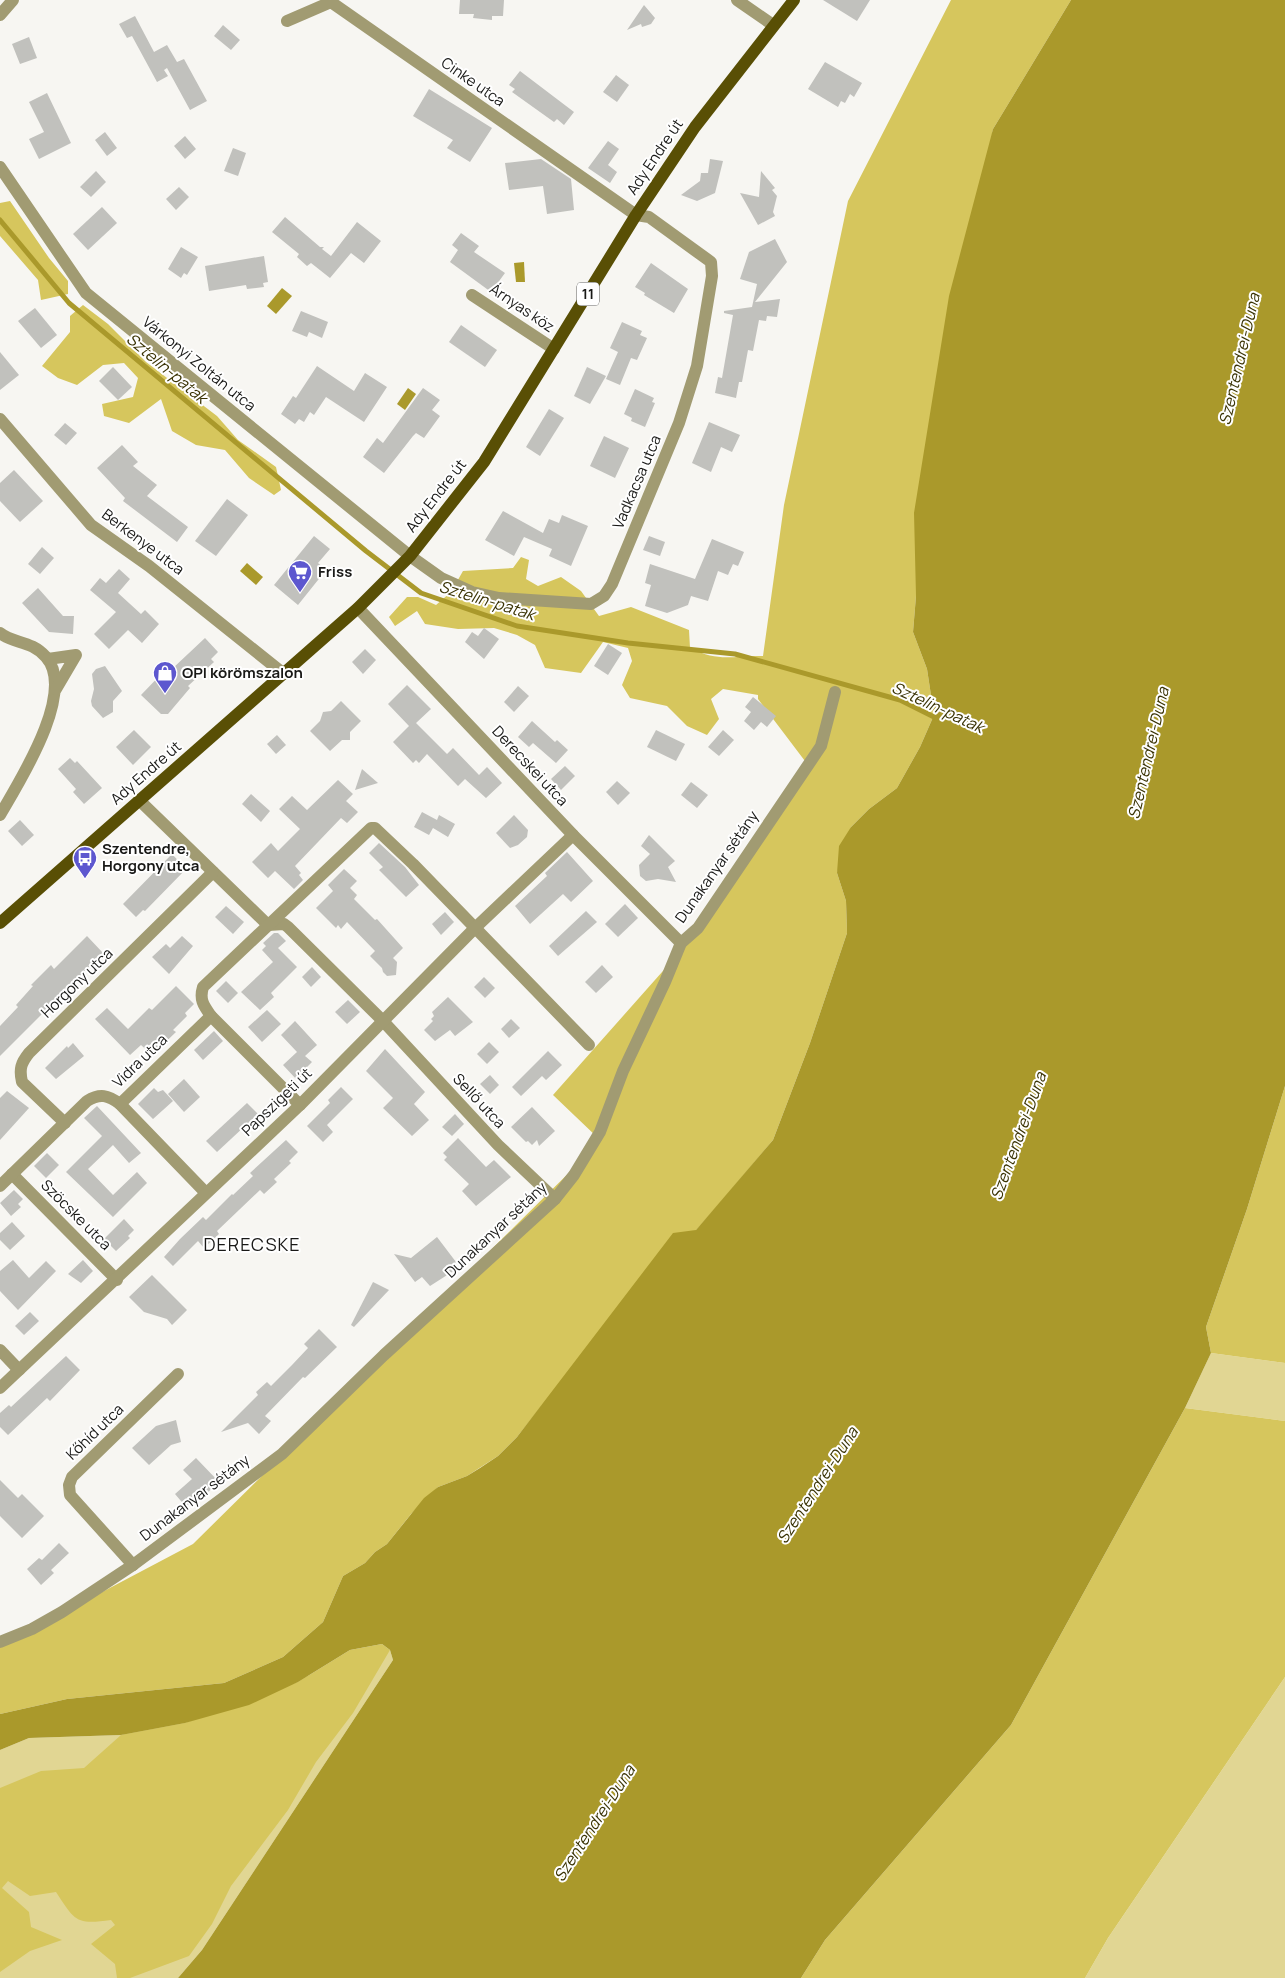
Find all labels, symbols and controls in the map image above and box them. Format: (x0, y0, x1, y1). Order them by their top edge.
street label: Cinke utca (437, 52, 509, 111)
street label: Ady Endre út (621, 115, 688, 199)
street label: Árnyas köz (486, 278, 559, 337)
road number: 11 (577, 282, 599, 306)
water label: Szentendrei-Duna (1213, 290, 1265, 427)
street label: Várkonyi Zoltán utca (138, 311, 260, 416)
water label: Sztelin-patak (122, 328, 214, 410)
street label: Vadkacsa utca (607, 432, 666, 532)
street label: Ady Endre út (400, 455, 471, 537)
street label: Berkenye utca (98, 504, 189, 580)
supermarket icon: Friss (287, 559, 313, 593)
place label: Friss (318, 561, 352, 582)
water label: Sztelin-patak (436, 575, 540, 626)
shop icon: OPI körömszalon (152, 660, 178, 694)
place label: OPI körömszalon (182, 662, 303, 683)
water label: Sztelin-patak (888, 676, 989, 739)
water label: Szentendrei-Duna (1122, 684, 1174, 821)
street label: Derecskei utca (488, 721, 573, 810)
street label: Ady Endre út (106, 736, 186, 809)
street label: Dunakanyar sétány (670, 806, 763, 927)
place label: Szentendre, Horgony utca (102, 838, 199, 876)
bus stop icon: Szentendre, Horgony utca (72, 845, 98, 879)
street label: Horgony utca (36, 943, 117, 1022)
street label: Vidra utca (108, 1029, 172, 1092)
street label: Papszigeti út (237, 1063, 316, 1141)
water label: Szentendrei-Duna (985, 1068, 1052, 1203)
street label: Sellő utca (448, 1069, 510, 1133)
street label: Szöcske utca (36, 1175, 116, 1255)
street label: Dunakanyar sétány (440, 1177, 551, 1282)
district label: DERECSKE (204, 1232, 300, 1256)
street label: Kőhíd utca (61, 1399, 128, 1464)
water label: Szentendrei-Duna (771, 1422, 863, 1547)
street label: Dunakanyar sétány (135, 1449, 254, 1546)
water label: Szentendrei-Duna (548, 1760, 640, 1885)

